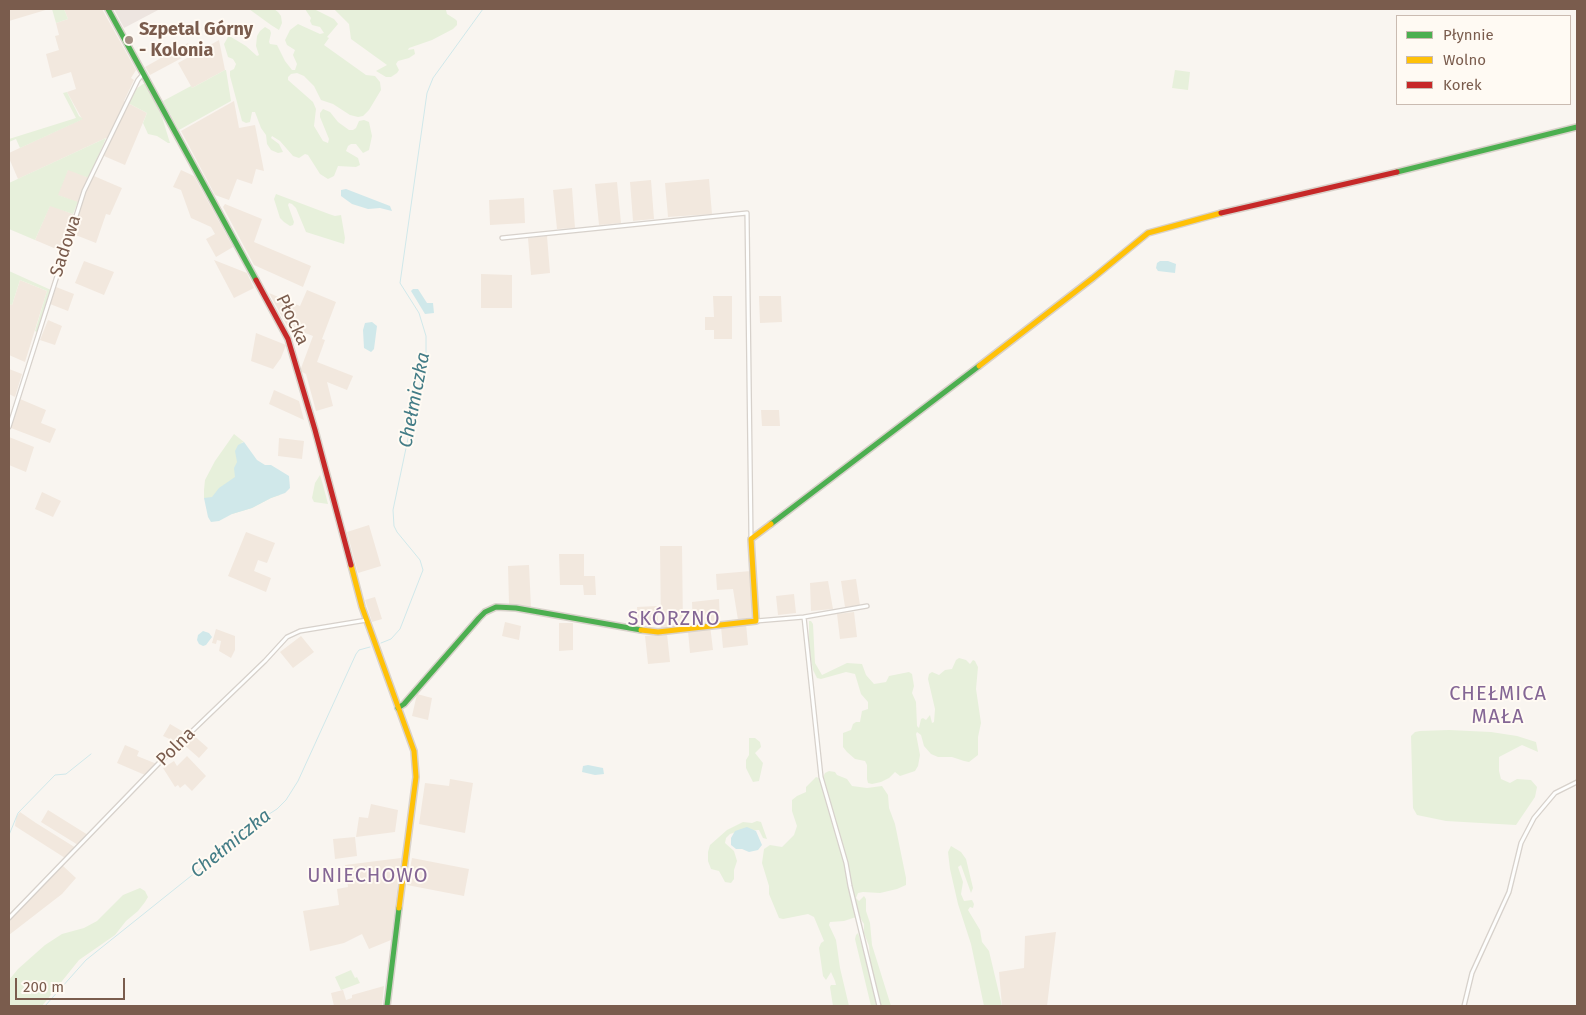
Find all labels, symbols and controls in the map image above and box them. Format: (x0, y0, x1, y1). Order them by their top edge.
legend (1396, 15, 1571, 105)
place label: Szpetal Górny - Kolonia (139, 19, 253, 62)
text: Płynnie (1443, 26, 1494, 44)
marker: Szpetal Górny - Kolonia (123, 34, 135, 46)
text: Wolno (1443, 51, 1486, 69)
text: Korek (1443, 76, 1482, 94)
street label: Sadowa (46, 213, 86, 279)
street label: Płocka (271, 291, 313, 349)
water label: Chełmiczka (395, 350, 435, 450)
district label: SKÓRZNO (627, 607, 721, 631)
district label: CHEŁMICA MAŁA (1448, 682, 1548, 729)
street label: Polna (152, 723, 200, 771)
water label: Chełmiczka (186, 805, 276, 883)
district label: UNIECHOWO (306, 864, 430, 888)
scale bar (18, 968, 128, 1000)
text: 200 m (23, 978, 64, 996)

